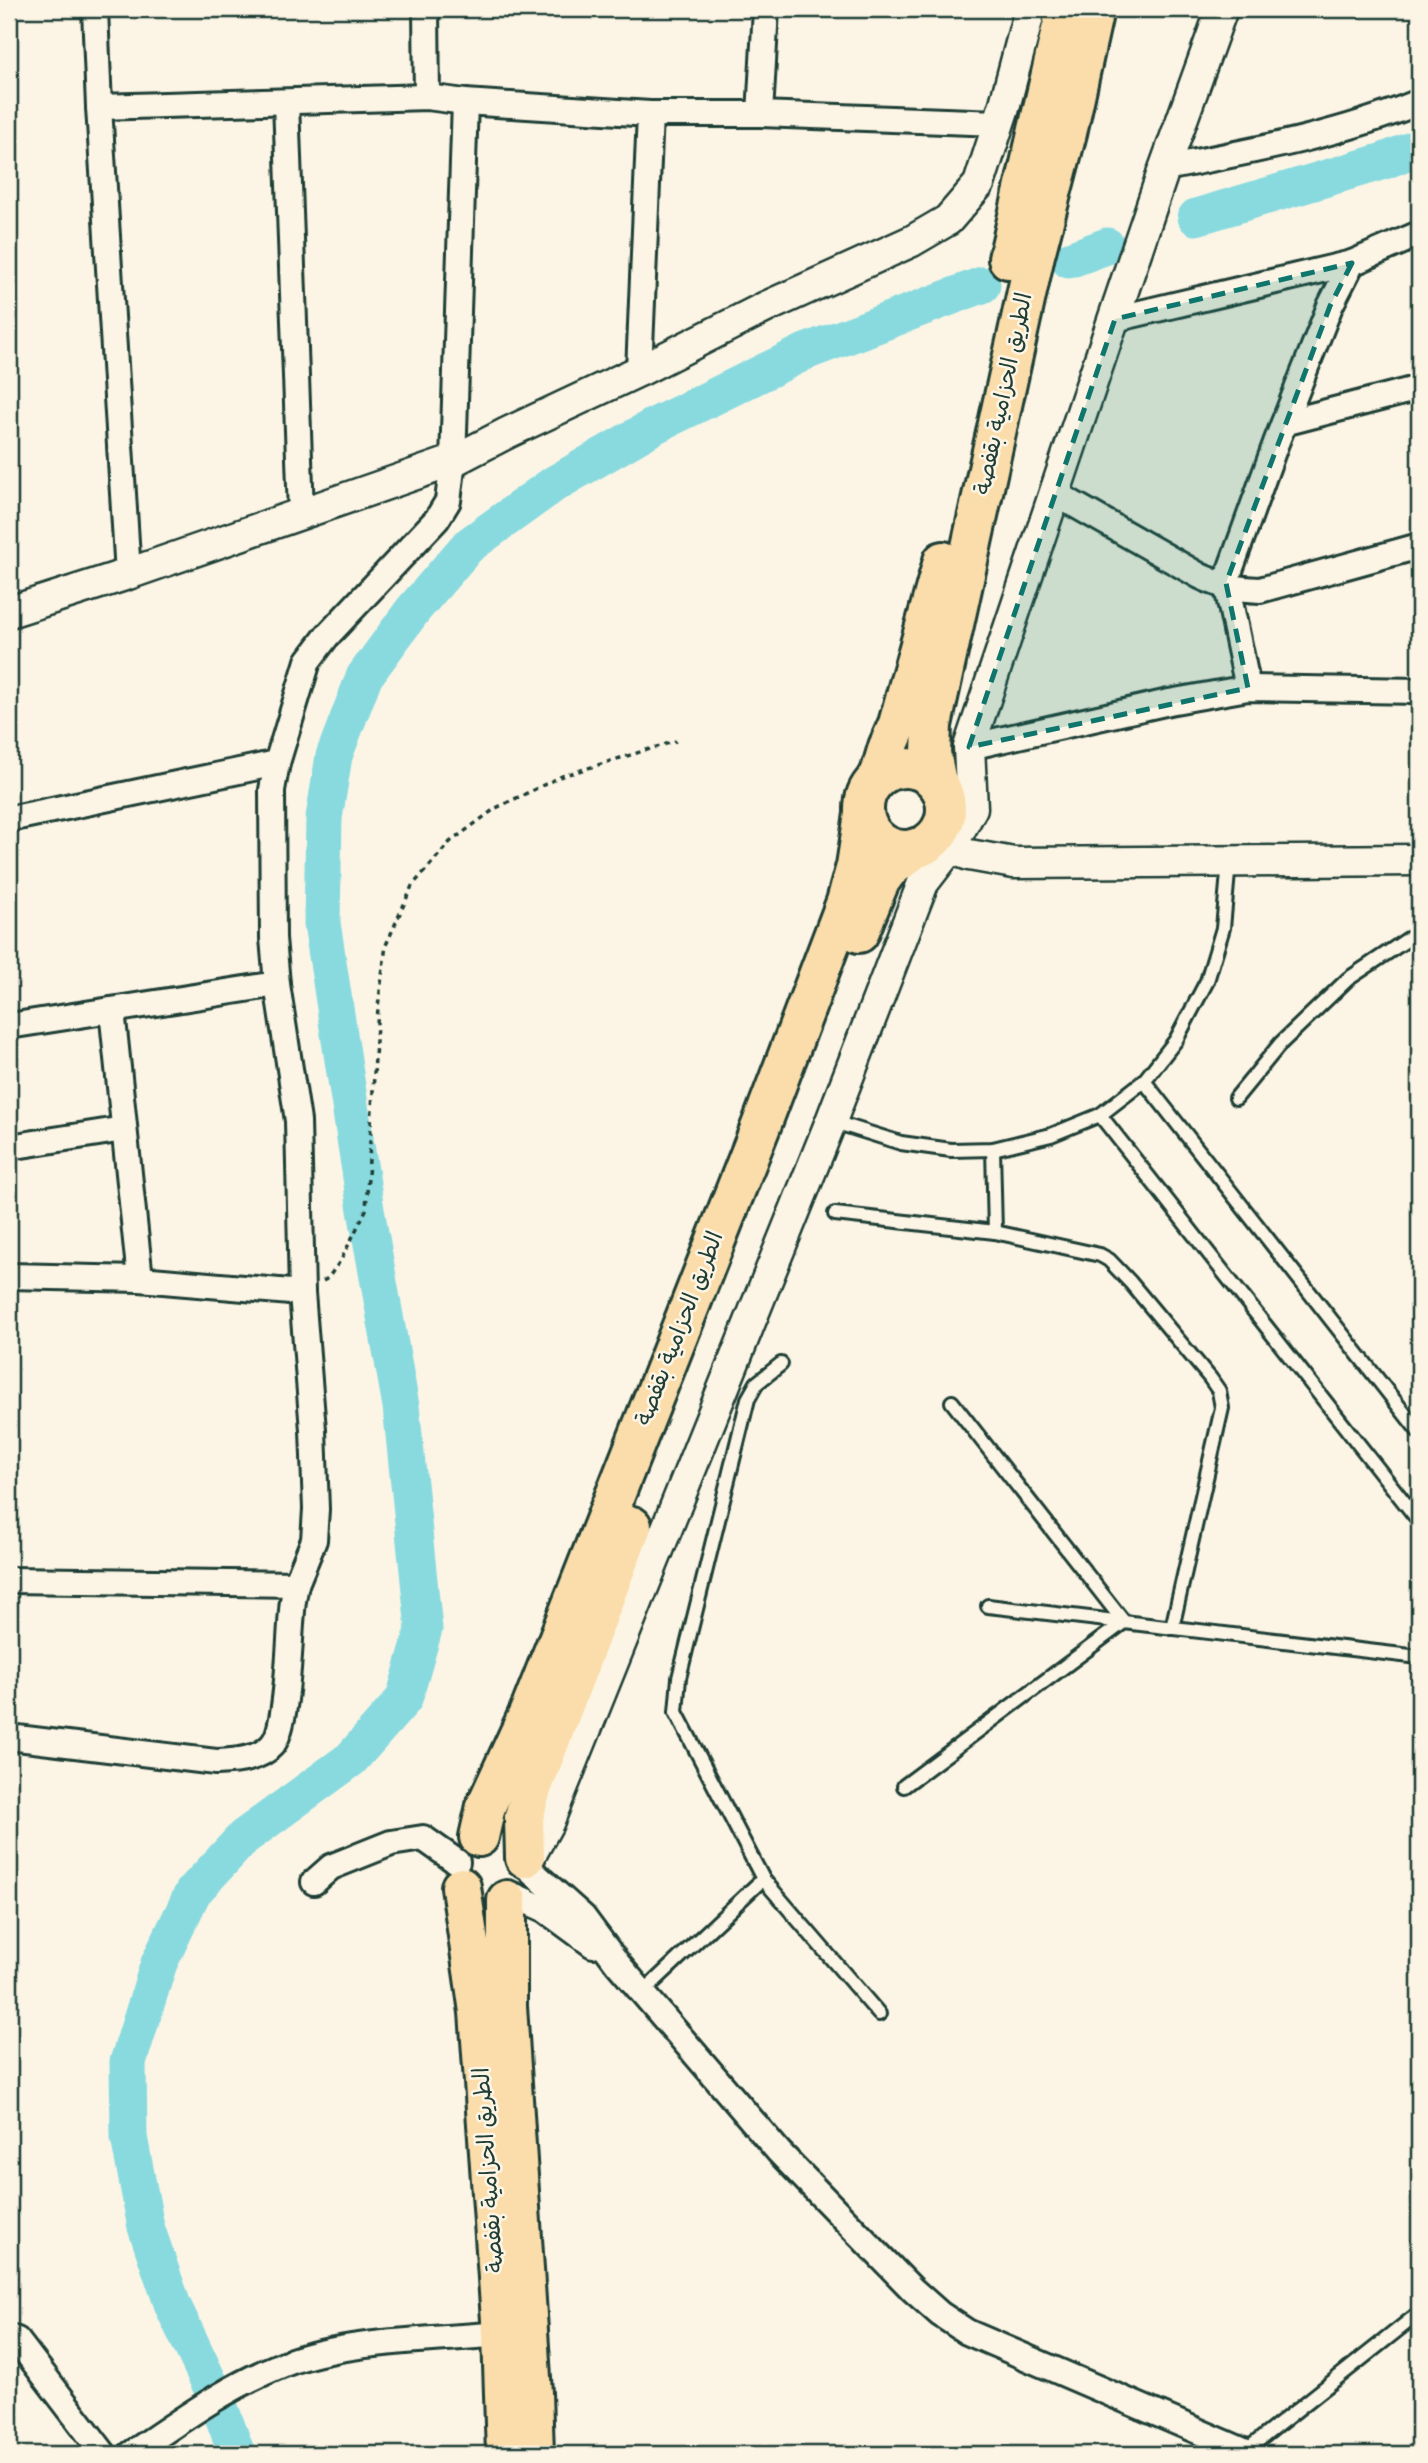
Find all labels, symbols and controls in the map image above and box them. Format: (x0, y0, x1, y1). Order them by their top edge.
street label: الطريق الحزامية بقفصة (967, 290, 1043, 498)
street label: الطريق الحزامية بقفصة (629, 1227, 733, 1431)
street label: الطريق الحزامية بقفصة (466, 2066, 514, 2274)

